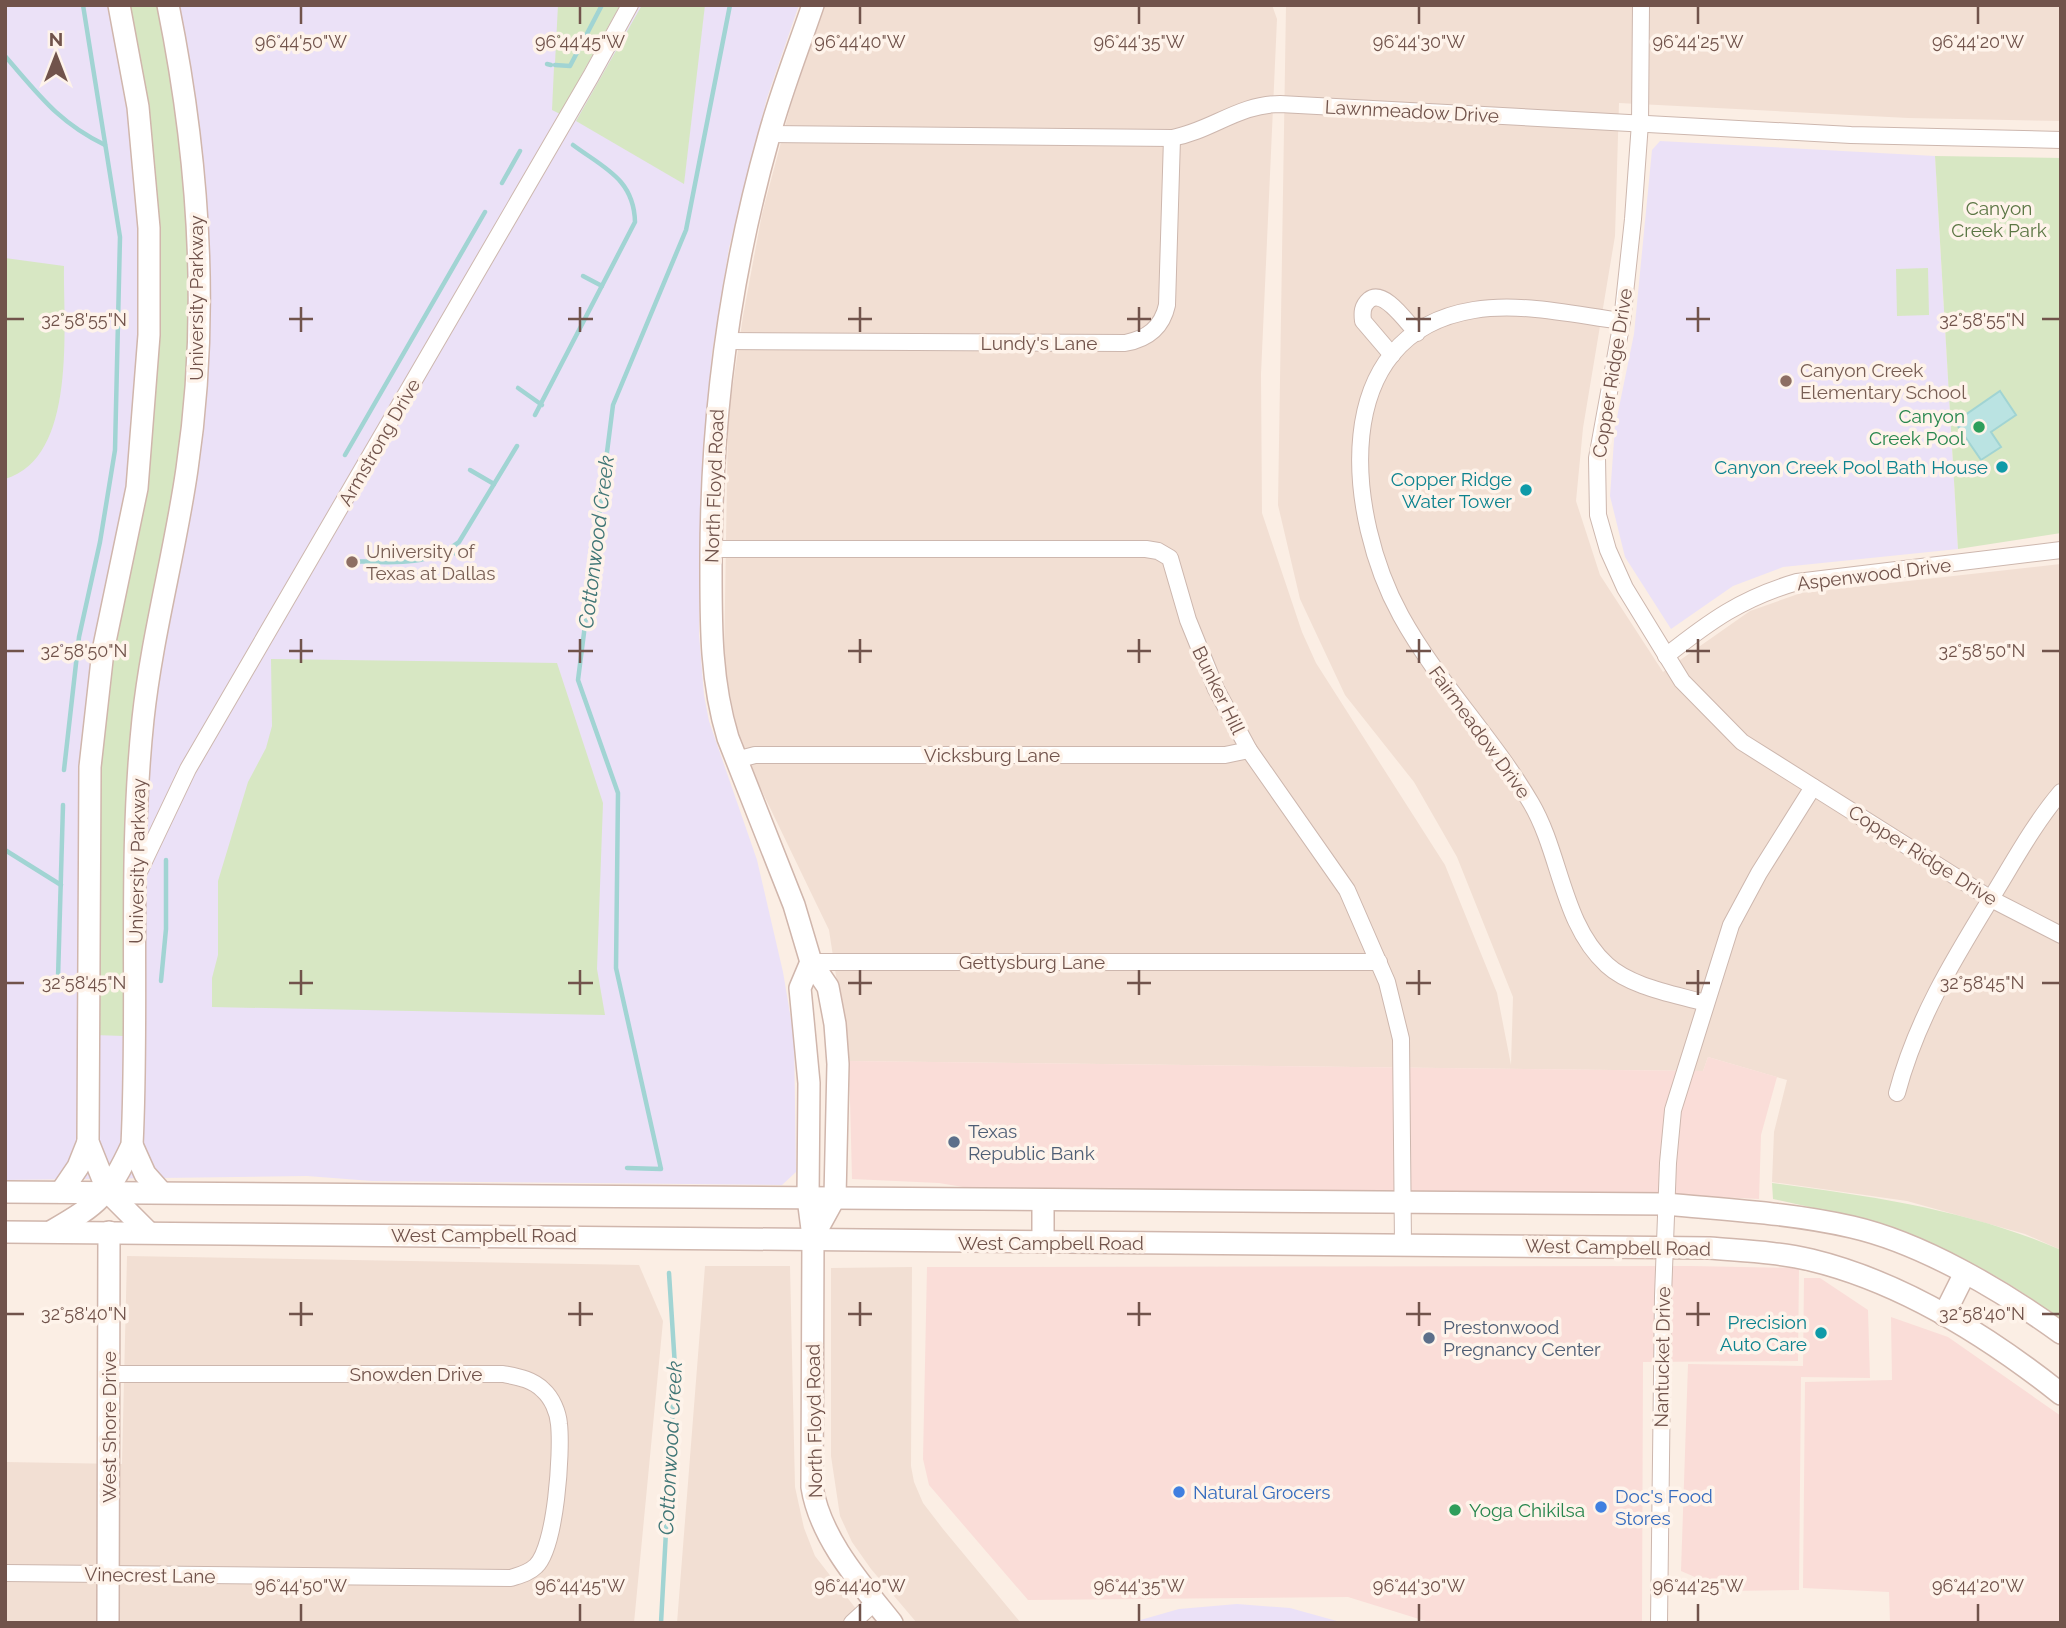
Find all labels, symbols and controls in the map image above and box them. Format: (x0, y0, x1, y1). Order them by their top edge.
north arrow (21, 21, 91, 91)
text: N (49, 28, 63, 50)
text: 96°44'50"W (255, 31, 347, 52)
text: 96°44'45"W (535, 31, 625, 52)
text: 96°44'40"W (814, 31, 906, 52)
text: 96°44'35"W (1093, 31, 1185, 52)
text: 96°44'30"W (1373, 31, 1465, 52)
text: 96°44'25"W (1652, 31, 1744, 52)
text: 96°44'20"W (1932, 31, 2024, 52)
street label: Lawnmeadow Drive (1324, 95, 1500, 127)
park label: Canyon Creek Park (1951, 197, 2047, 241)
street label: University Parkway (185, 215, 207, 381)
street label: Copper Ridge Drive (1588, 287, 1636, 459)
text: 32°58'55"N (41, 309, 127, 330)
text: 32°58'55"N (1939, 309, 2025, 330)
street label: Lundy's Lane (981, 332, 1097, 354)
place label: Canyon Creek Elementary School (1800, 359, 1967, 403)
marker: Canyon Creek Elementary School (1778, 373, 1794, 389)
street label: Armstrong Drive (334, 374, 424, 510)
place label: Canyon Creek Pool (1869, 405, 1966, 449)
street label: North Floyd Road (700, 409, 728, 563)
marker: Canyon Creek Pool (1971, 419, 1987, 435)
water label: Cottonwood Creek (573, 454, 619, 630)
place label: Canyon Creek Pool Bath House (1714, 456, 1988, 478)
marker: Canyon Creek Pool Bath House (1994, 459, 2010, 475)
place label: Copper Ridge Water Tower (1391, 468, 1512, 512)
marker: Copper Ridge Water Tower (1518, 482, 1534, 498)
place label: University of Texas at Dallas (366, 540, 495, 584)
marker: University of Texas at Dallas (344, 554, 360, 570)
street label: Aspenwood Drive (1796, 554, 1952, 594)
text: 32°58'50"N (41, 640, 127, 661)
text: 32°58'50"N (1939, 640, 2025, 661)
street label: Bunker Hill (1188, 642, 1250, 738)
street label: Fairmeadow Drive (1425, 662, 1535, 802)
street label: Vicksburg Lane (924, 744, 1060, 766)
street label: University Parkway (125, 778, 149, 944)
street label: Copper Ridge Drive (1845, 800, 2001, 910)
street label: Gettysburg Lane (959, 951, 1105, 973)
text: 32°58'45"N (42, 972, 126, 993)
text: 32°58'45"N (1940, 972, 2024, 993)
place label: Texas Republic Bank (968, 1120, 1095, 1164)
marker: Texas Republic Bank (946, 1134, 962, 1150)
street label: West Campbell Road (391, 1224, 577, 1246)
street label: West Campbell Road (958, 1232, 1144, 1254)
street label: West Campbell Road (1525, 1234, 1711, 1260)
street label: Nantucket Drive (1650, 1286, 1674, 1428)
text: 32°58'40"N (41, 1303, 127, 1324)
text: 32°58'40"N (1939, 1303, 2025, 1324)
place label: Precision Auto Care (1720, 1311, 1807, 1355)
place label: Prestonwood Pregnancy Center (1443, 1316, 1601, 1360)
marker: Precision Auto Care (1813, 1325, 1829, 1341)
marker: Prestonwood Pregnancy Center (1421, 1330, 1437, 1346)
street label: North Floyd Road (802, 1344, 826, 1498)
street label: West Shore Drive (98, 1351, 120, 1503)
water label: Cottonwood Creek (653, 1360, 687, 1536)
street label: Snowden Drive (350, 1363, 482, 1385)
place label: Natural Grocers (1193, 1481, 1331, 1503)
marker: Natural Grocers (1171, 1484, 1187, 1500)
place label: Doc's Food Stores (1615, 1485, 1713, 1529)
place label: Yoga Chikilsa (1469, 1499, 1585, 1521)
marker: Doc's Food Stores (1593, 1499, 1609, 1515)
marker: Yoga Chikilsa (1447, 1502, 1463, 1518)
street label: Vinecrest Lane (84, 1563, 216, 1587)
text: 96°44'50"W (255, 1575, 347, 1596)
text: 96°44'45"W (535, 1575, 625, 1596)
text: 96°44'40"W (814, 1575, 906, 1596)
text: 96°44'35"W (1093, 1575, 1185, 1596)
text: 96°44'30"W (1373, 1575, 1465, 1596)
text: 96°44'25"W (1652, 1575, 1744, 1596)
text: 96°44'20"W (1932, 1575, 2024, 1596)

